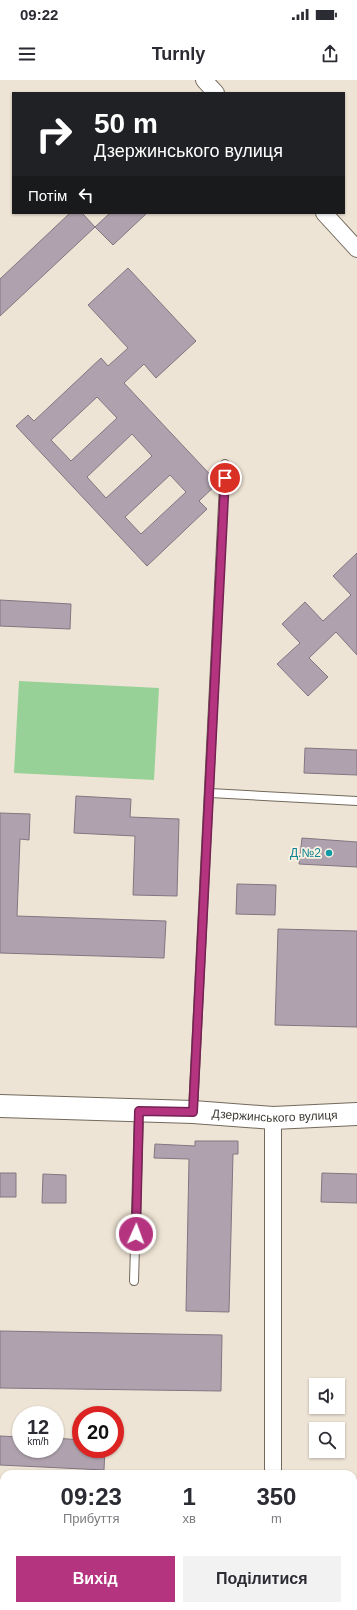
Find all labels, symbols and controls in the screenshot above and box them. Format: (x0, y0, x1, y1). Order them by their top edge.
text: 09:22 (20, 6, 58, 23)
icon: menu (16, 43, 38, 65)
icon: share (319, 43, 341, 65)
text: Turnly (152, 44, 205, 64)
icon: right (28, 108, 80, 160)
text: 50 m (94, 108, 158, 139)
text: Дзержинського вулиця (94, 141, 283, 161)
icon: left (75, 184, 97, 206)
text: Потім (28, 187, 67, 204)
pin (208, 461, 242, 495)
icon: arrive (214, 467, 236, 489)
place label: Д.№2 (290, 846, 321, 860)
marker: Д.№2 (324, 848, 334, 858)
street label: Дзержинського вулиця (211, 1106, 338, 1125)
position arrow (115, 1213, 157, 1255)
map controls (309, 1378, 345, 1458)
button: sound (309, 1378, 345, 1414)
speed limit sign: 20 (72, 1406, 124, 1458)
text: 12 (27, 1416, 49, 1438)
button: search (309, 1422, 345, 1458)
text: km/h (27, 1436, 49, 1447)
text: 09:23 (61, 1483, 122, 1510)
text: 1 (182, 1483, 196, 1510)
text: 350 (256, 1483, 296, 1510)
text: Прибуття (63, 1511, 119, 1526)
text: хв (182, 1511, 196, 1526)
text: m (271, 1511, 282, 1526)
button: Вихід (16, 1556, 175, 1602)
button: Поділитися (183, 1556, 341, 1602)

